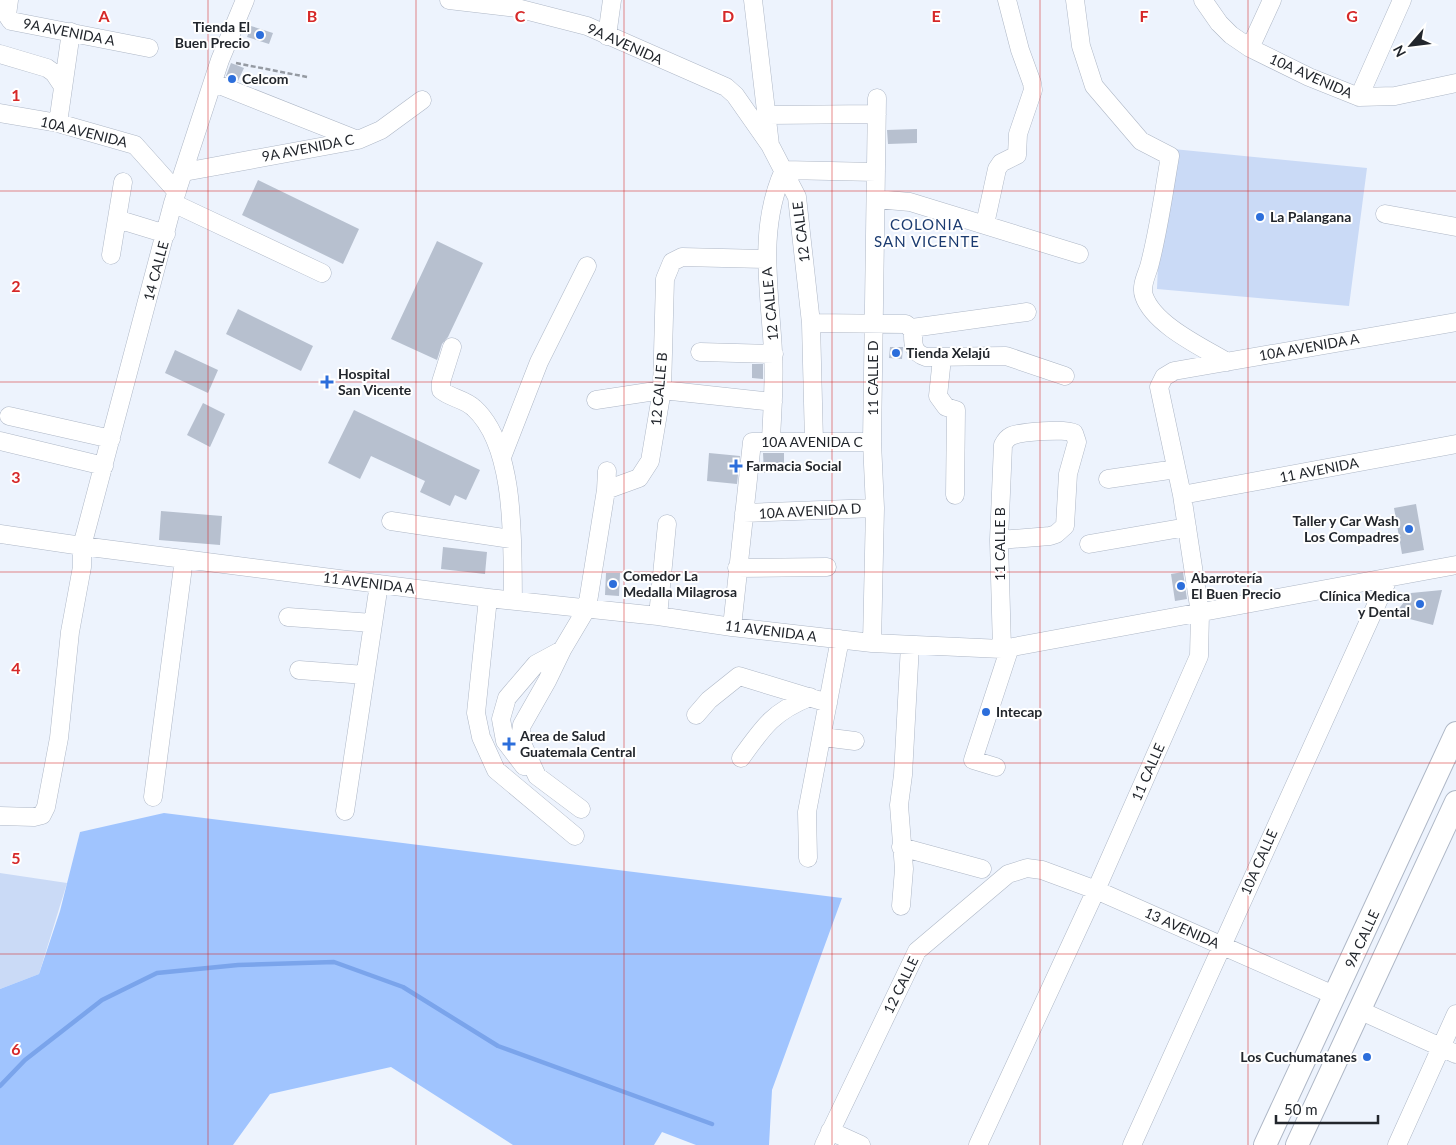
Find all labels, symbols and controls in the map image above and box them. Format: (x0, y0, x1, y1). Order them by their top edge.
text: B (307, 6, 317, 25)
text: C (515, 6, 526, 25)
text: D (722, 6, 734, 25)
text: E (931, 6, 941, 25)
text: F (1139, 6, 1149, 25)
text: G (1346, 6, 1358, 25)
street label: 9A AVENIDA A (21, 15, 117, 49)
place label: Tienda El Buen Precio (175, 18, 250, 51)
street label: 9A AVENIDA (585, 19, 666, 68)
north arrow (1386, 20, 1436, 70)
marker: Tienda El Buen Precio (254, 29, 266, 41)
text: N (1389, 43, 1409, 60)
street label: 10A AVENIDA (1267, 50, 1356, 102)
place label: Celcom (242, 70, 288, 87)
marker: Celcom (226, 73, 238, 85)
text: 1 (11, 85, 21, 104)
street label: 10A AVENIDA (39, 112, 130, 151)
street label: 9A AVENIDA C (260, 130, 356, 165)
street label: 12 CALLE (788, 201, 813, 263)
place label: La Palangana (1270, 208, 1351, 225)
marker: La Palangana (1254, 211, 1266, 223)
district label: COLONIA SAN VICENTE (874, 215, 980, 250)
street label: 14 CALLE (139, 239, 172, 303)
street label: 12 CALLE A (758, 266, 781, 342)
text: 2 (11, 276, 21, 295)
street label: 10A AVENIDA A (1258, 329, 1361, 364)
street label: 11 CALLE D (864, 340, 881, 416)
place label: Tienda Xelajú (906, 344, 990, 361)
marker: Tienda Xelajú (890, 347, 902, 359)
street label: 12 CALLE B (647, 351, 670, 426)
place label: Hospital San Vicente (338, 365, 412, 398)
marker: Hospital San Vicente (320, 375, 334, 389)
street label: 10A AVENIDA C (761, 433, 863, 450)
street label: 11 AVENIDA (1278, 453, 1360, 485)
place label: Farmacia Social (746, 457, 842, 474)
marker: Farmacia Social (730, 460, 742, 472)
text: 3 (11, 467, 21, 486)
street label: 10A AVENIDA D (758, 499, 862, 522)
street label: 11 CALLE B (991, 507, 1008, 581)
place label: Taller y Car Wash Los Compadres (1293, 512, 1399, 545)
marker: Taller y Car Wash Los Compadres (1403, 523, 1415, 535)
place label: Comedor La Medalla Milagrosa (623, 567, 737, 600)
street label: 11 AVENIDA A (322, 568, 416, 597)
place label: Abarrotería El Buen Precio (1190, 569, 1281, 602)
marker: Comedor La Medalla Milagrosa (607, 578, 619, 590)
marker: Abarrotería El Buen Precio (1175, 580, 1187, 592)
place label: Clínica Medica y Dental (1319, 587, 1410, 620)
marker: Clínica Medica y Dental (1414, 598, 1426, 610)
street label: 11 AVENIDA A (724, 616, 818, 645)
text: 4 (11, 658, 21, 677)
place label: Intecap (996, 703, 1042, 720)
marker: Intecap (980, 706, 992, 718)
place label: Area de Salud Guatemala Central (519, 727, 636, 760)
marker: Area de Salud Guatemala Central (502, 737, 516, 751)
street label: 11 CALLE (1127, 740, 1168, 803)
street label: 10A CALLE (1237, 826, 1281, 897)
text: 5 (11, 848, 21, 867)
street label: 13 AVENIDA (1142, 903, 1223, 952)
street label: 9A CALLE (1341, 907, 1382, 970)
street label: 12 CALLE (880, 954, 922, 1016)
text: 6 (11, 1039, 21, 1058)
place label: Los Cuchumatanes (1240, 1048, 1357, 1065)
marker: Los Cuchumatanes (1361, 1051, 1373, 1063)
scale bar (1276, 1092, 1378, 1124)
text: 50 m (1284, 1100, 1318, 1118)

